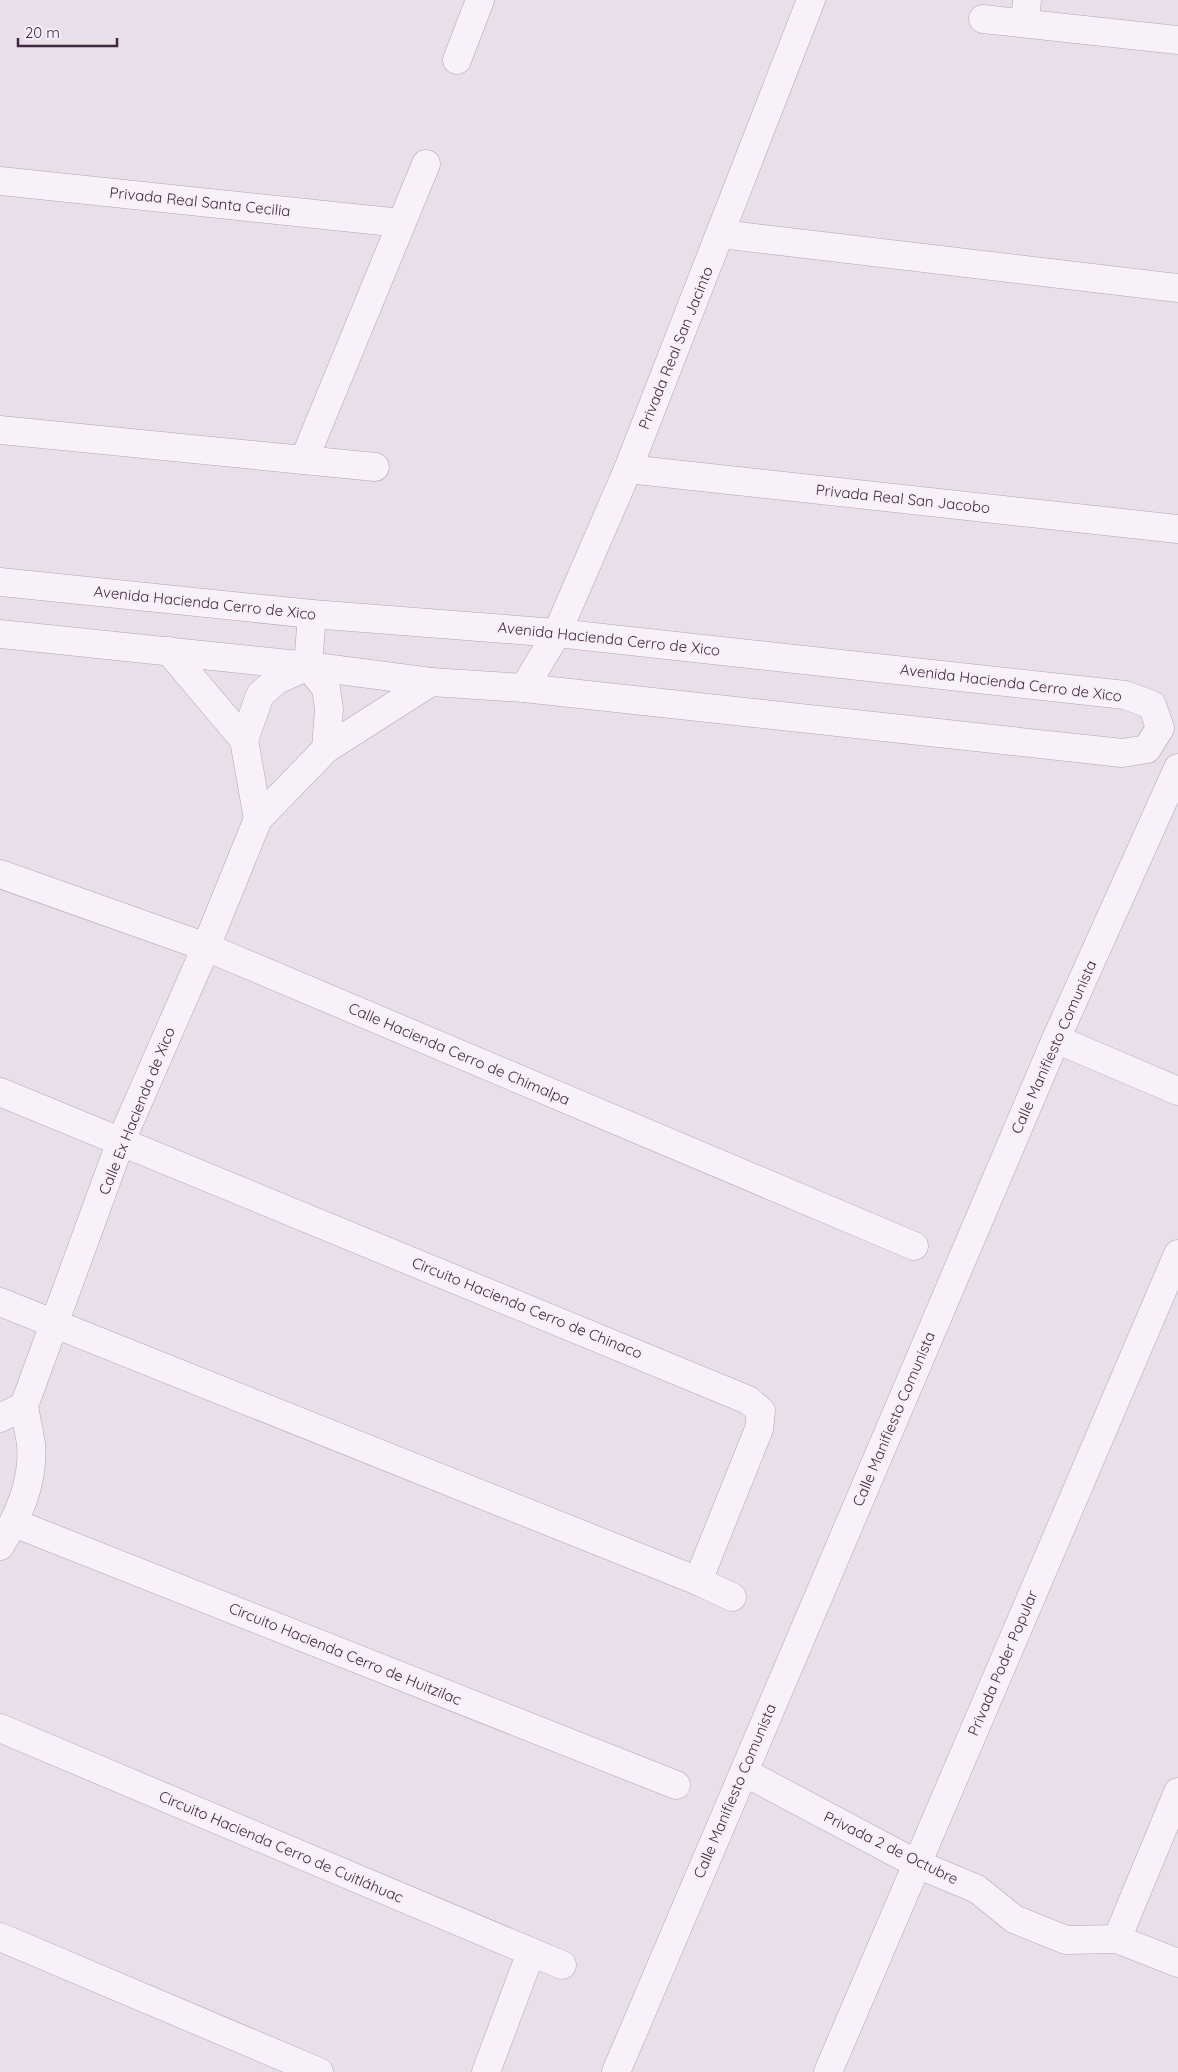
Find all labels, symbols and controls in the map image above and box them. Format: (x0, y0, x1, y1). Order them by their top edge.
scale bar (18, 15, 116, 47)
text: 20 m (25, 23, 60, 42)
street label: Privada Real Santa Cecilia (109, 183, 291, 220)
street label: Privada Real San Jacinto (634, 264, 717, 432)
street label: Privada Real San Jacobo (815, 480, 991, 517)
street label: Avenida Hacienda Cerro de Xico (93, 581, 317, 624)
street label: Avenida Hacienda Cerro de Xico (497, 617, 721, 660)
street label: Avenida Hacienda Cerro de Xico (899, 659, 1123, 706)
street label: Calle Manifiesto Comunista (1007, 957, 1100, 1137)
street label: Calle Hacienda Cerro de Chimalpa (346, 998, 573, 1109)
street label: Calle Ex Hacienda de Xico (94, 1024, 179, 1197)
street label: Circuito Hacienda Cerro de Chinaco (409, 1252, 645, 1363)
street label: Calle Manifiesto Comunista (848, 1329, 939, 1509)
street label: Privada Poder Popular (963, 1587, 1042, 1738)
street label: Circuito Hacienda Cerro de Huitzilac (226, 1598, 464, 1709)
street label: Calle Manifiesto Comunista (689, 1701, 780, 1881)
street label: Circuito Hacienda Cerro de Cuitláhuac (156, 1786, 407, 1907)
street label: Privada 2 de Octubre (821, 1807, 962, 1888)

